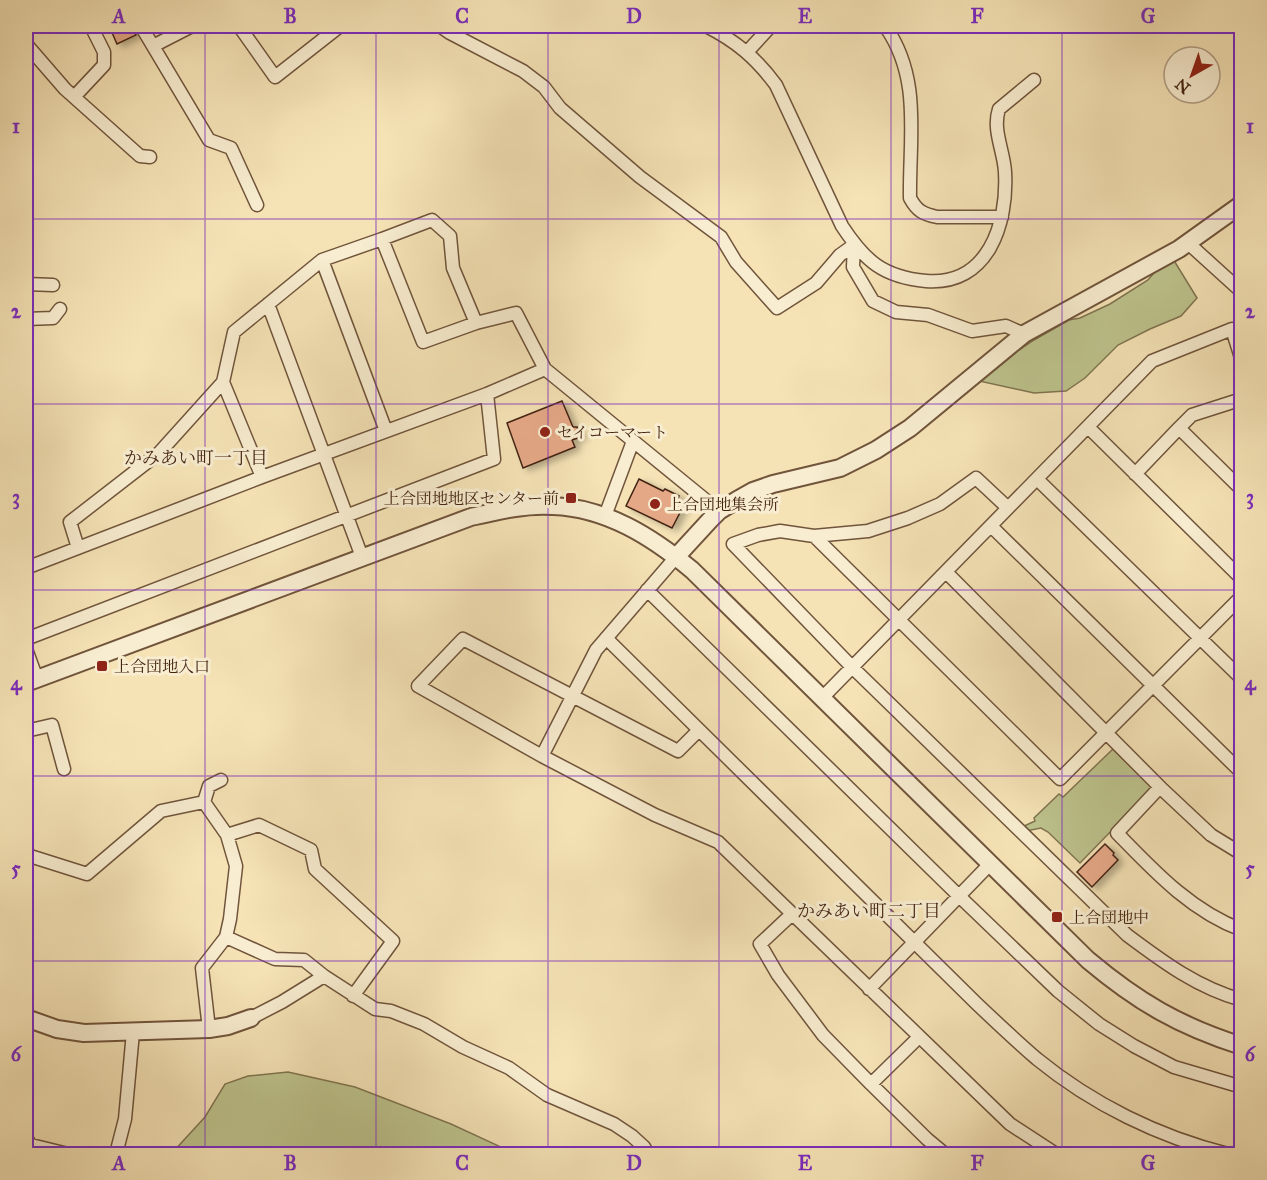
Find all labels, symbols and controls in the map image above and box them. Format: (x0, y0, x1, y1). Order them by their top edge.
text: A (110, 4, 126, 28)
text: B (283, 4, 297, 28)
text: C (455, 4, 469, 28)
text: D (626, 4, 642, 28)
text: E (798, 4, 813, 28)
text: F (970, 4, 984, 28)
text: G (1141, 4, 1156, 28)
north arrow (1162, 45, 1222, 105)
text: N (1171, 74, 1194, 98)
text: 1 (12, 114, 20, 138)
text: 1 (1246, 114, 1254, 138)
text: 2 (11, 299, 22, 323)
text: 2 (1245, 299, 1256, 323)
place label: セイコーマート (557, 423, 668, 442)
marker: セイコーマート (538, 425, 552, 439)
district label: かみあい町一丁目 (124, 447, 268, 469)
text: 3 (12, 485, 20, 510)
text: 3 (1246, 485, 1254, 510)
place label: 上合団地地区センター前 (384, 489, 559, 508)
marker: 上合団地地区センター前 (564, 491, 578, 505)
place label: 上合団地集会所 (667, 495, 779, 514)
marker: 上合団地集会所 (648, 497, 662, 511)
place label: 上合団地入口 (114, 657, 210, 676)
marker: 上合団地入口 (95, 659, 109, 673)
text: 4 (10, 671, 22, 696)
text: 4 (1244, 671, 1256, 696)
text: 5 (11, 856, 21, 880)
text: 5 (1245, 856, 1255, 880)
district label: かみあい町二丁目 (797, 900, 941, 922)
place label: 上合団地中 (1069, 908, 1149, 927)
marker: 上合団地中 (1050, 910, 1064, 924)
text: 6 (11, 1042, 23, 1066)
text: 6 (1245, 1042, 1257, 1066)
text: A (110, 1151, 126, 1175)
text: B (283, 1151, 297, 1175)
text: C (455, 1151, 469, 1175)
text: D (626, 1151, 642, 1175)
text: E (798, 1151, 813, 1175)
text: F (970, 1151, 984, 1175)
text: G (1141, 1151, 1156, 1175)

